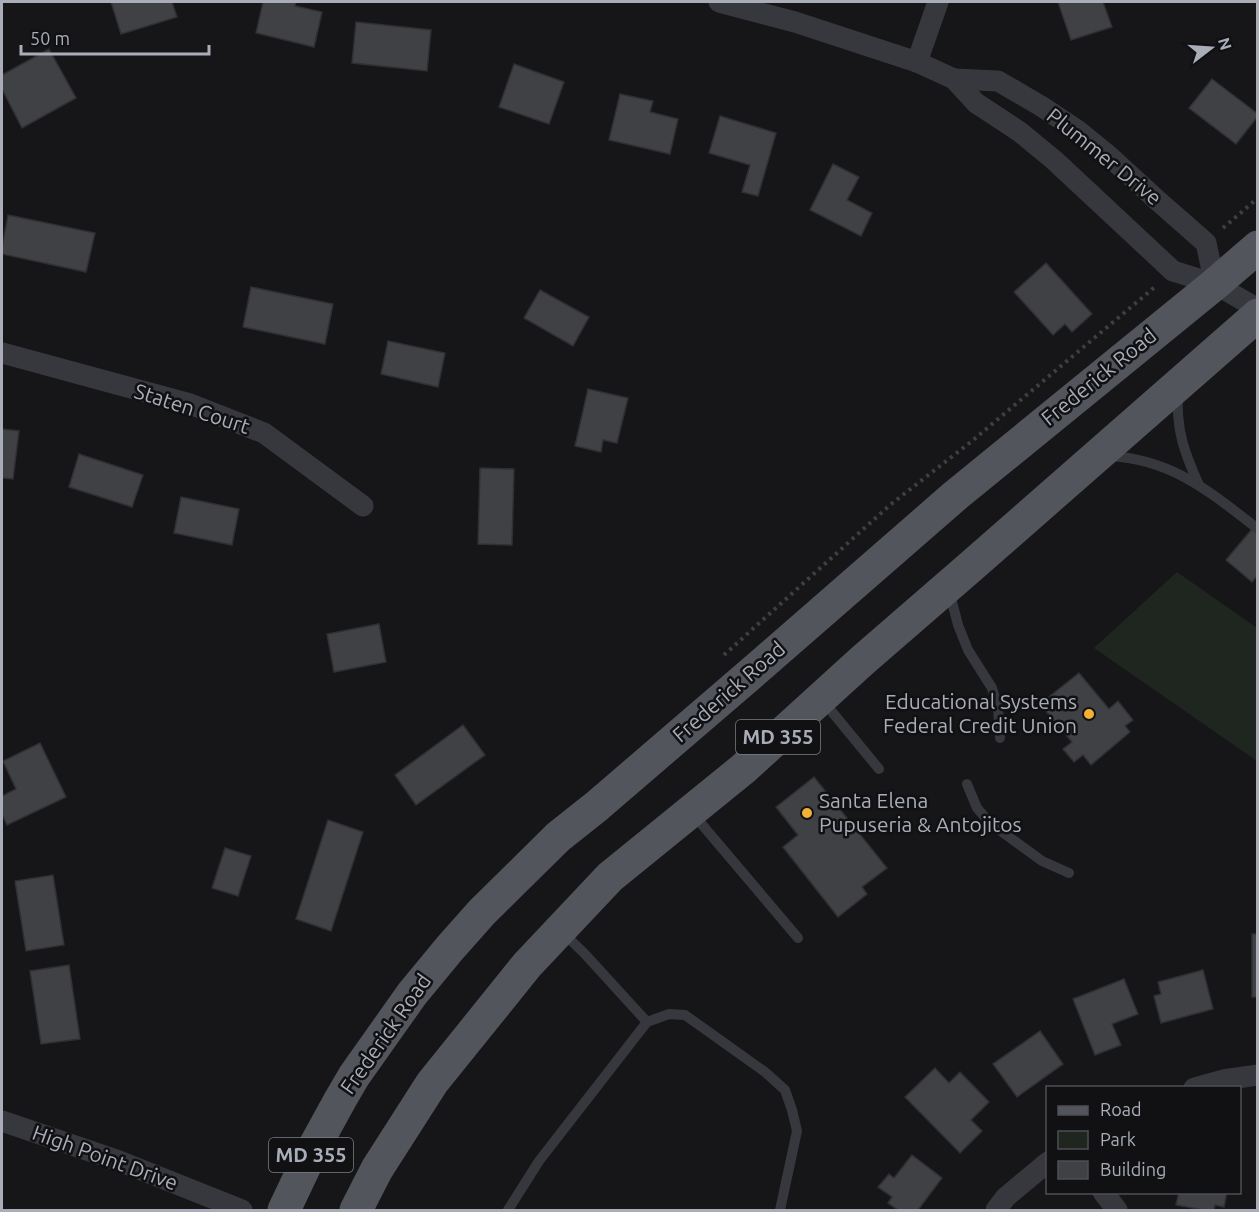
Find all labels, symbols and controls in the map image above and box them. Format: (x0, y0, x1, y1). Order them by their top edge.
scale bar (21, 18, 208, 56)
north arrow (1181, 18, 1241, 78)
text: 50 m (30, 28, 70, 48)
text: N (1215, 35, 1236, 52)
street label: Plummer Drive (1043, 103, 1167, 210)
street label: Frederick Road (1036, 323, 1161, 430)
street label: Staten Court (132, 378, 253, 438)
street label: Frederick Road (667, 636, 789, 746)
place label: Educational Systems Federal Credit Union (883, 689, 1077, 737)
marker: Educational Systems Federal Credit Union (1082, 707, 1096, 721)
road number: MD 355 (736, 720, 820, 754)
place label: Santa Elena Pupuseria & Antojitos (819, 788, 1022, 836)
marker: Santa Elena Pupuseria & Antojitos (800, 806, 814, 820)
street label: Frederick Road (335, 969, 435, 1098)
legend (1046, 1086, 1241, 1194)
text: Road (1100, 1099, 1142, 1119)
street label: High Point Drive (29, 1120, 181, 1195)
text: Park (1100, 1129, 1136, 1149)
road number: MD 355 (269, 1138, 353, 1172)
text: Building (1100, 1159, 1166, 1179)

